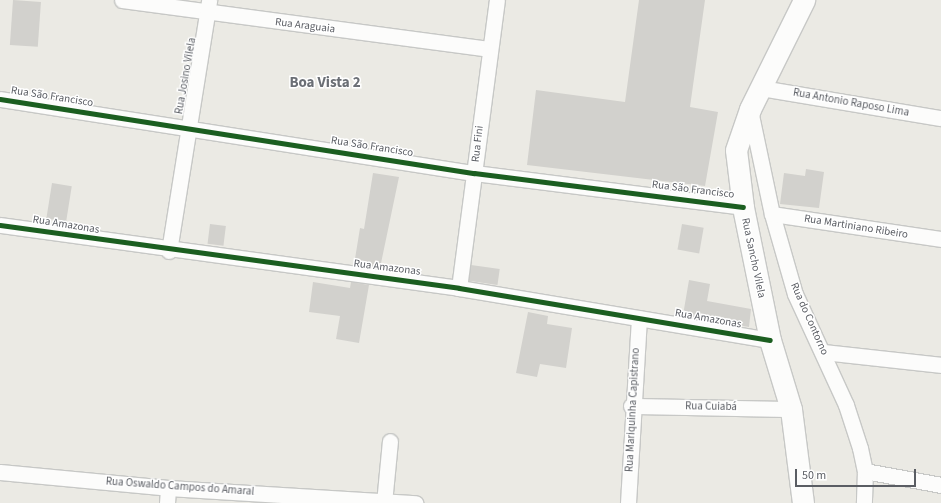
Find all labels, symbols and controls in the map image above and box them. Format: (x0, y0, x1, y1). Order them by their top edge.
street label: Rua Araguaia (274, 16, 336, 36)
street label: Rua Josino Vilela (173, 37, 199, 115)
district label: Boa Vista 2 (289, 74, 361, 92)
street label: Rua São Francisco (10, 84, 94, 110)
street label: Rua Antonio Raposo Lima (792, 86, 910, 120)
street label: Rua Fini (469, 125, 487, 163)
street label: Rua São Francisco (330, 134, 414, 160)
street label: Rua São Francisco (651, 178, 735, 202)
street label: Rua Martiniano Ribeiro (803, 212, 909, 242)
street label: Rua Amazonas (32, 213, 100, 237)
street label: Rua Sancho Vilela (738, 217, 768, 299)
street label: Rua Amazonas (353, 257, 421, 279)
street label: Rua do Contorno (787, 281, 831, 357)
street label: Rua Amazonas (674, 307, 742, 331)
street label: Rua Mariquinha Capistrano (623, 348, 643, 472)
street label: Rua Cuiabá (685, 400, 737, 414)
scale bar (797, 461, 918, 487)
text: 50 m (802, 467, 826, 484)
street label: Rua Oswaldo Campos do Amaral (105, 475, 255, 499)

